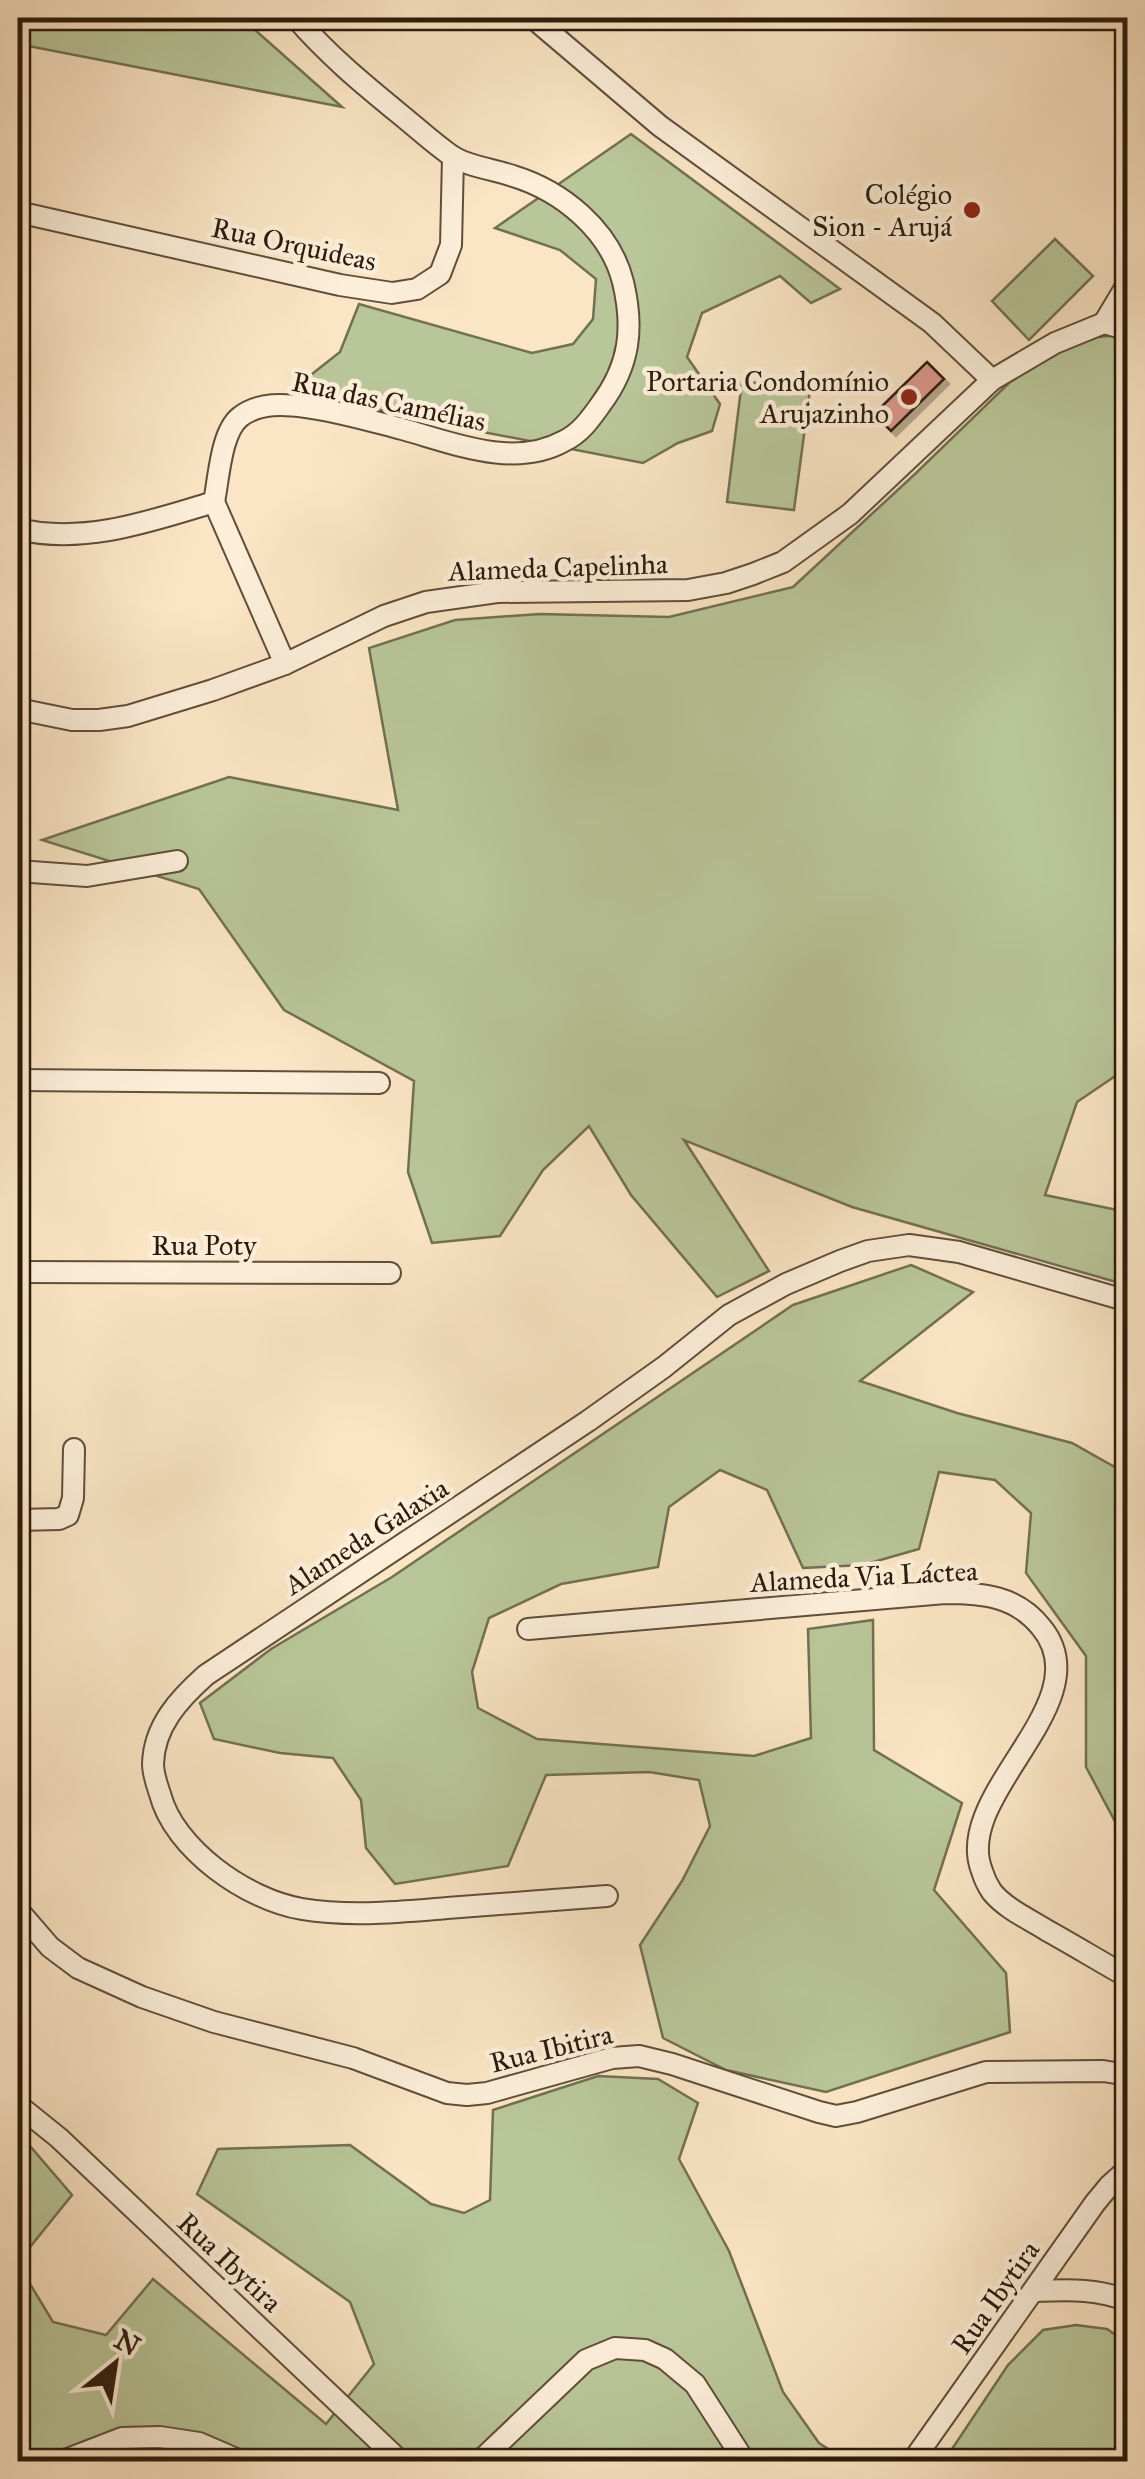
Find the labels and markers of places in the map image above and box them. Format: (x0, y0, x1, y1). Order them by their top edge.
place label: Colégio Sion - Arujá (812, 177, 952, 244)
marker: Colégio Sion - Arujá (961, 199, 983, 221)
place label: Portaria Condomínio Arujazinho (646, 364, 889, 431)
marker: Portaria Condomínio Arujazinho (898, 386, 920, 408)

